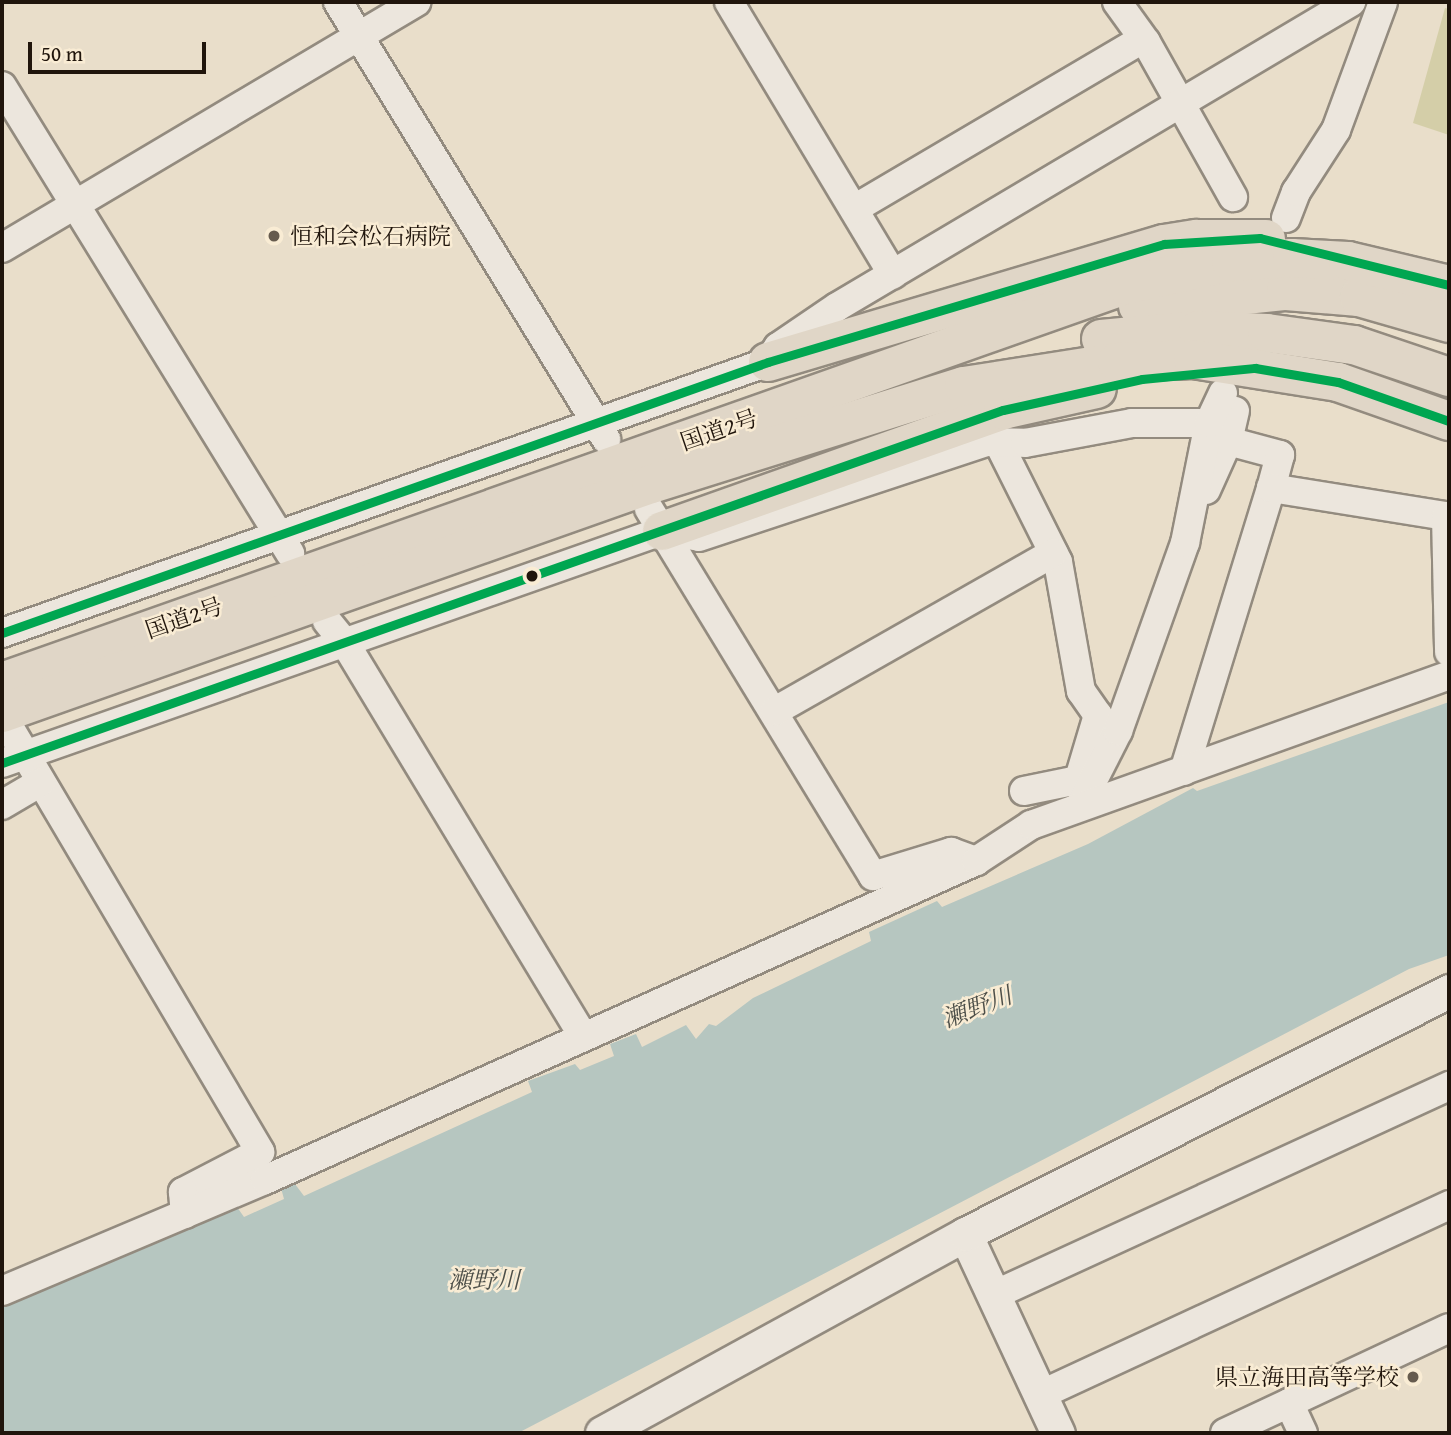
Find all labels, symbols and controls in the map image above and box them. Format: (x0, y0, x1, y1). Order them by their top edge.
scale bar (32, 28, 210, 72)
text: 50 m (41, 38, 83, 69)
place label: 恒和会松石病院 (290, 222, 451, 250)
marker: 恒和会松石病院 (264, 226, 284, 246)
street label: 国道2号 (677, 404, 761, 456)
unlabelled marker (525, 569, 539, 583)
street label: 国道2号 (142, 592, 226, 644)
water label: 瀬野川 (938, 981, 1016, 1033)
water label: 瀬野川 (448, 1266, 520, 1294)
place label: 県立海田高等学校 (1215, 1363, 1399, 1391)
marker: 県立海田高等学校 (1405, 1369, 1421, 1385)

